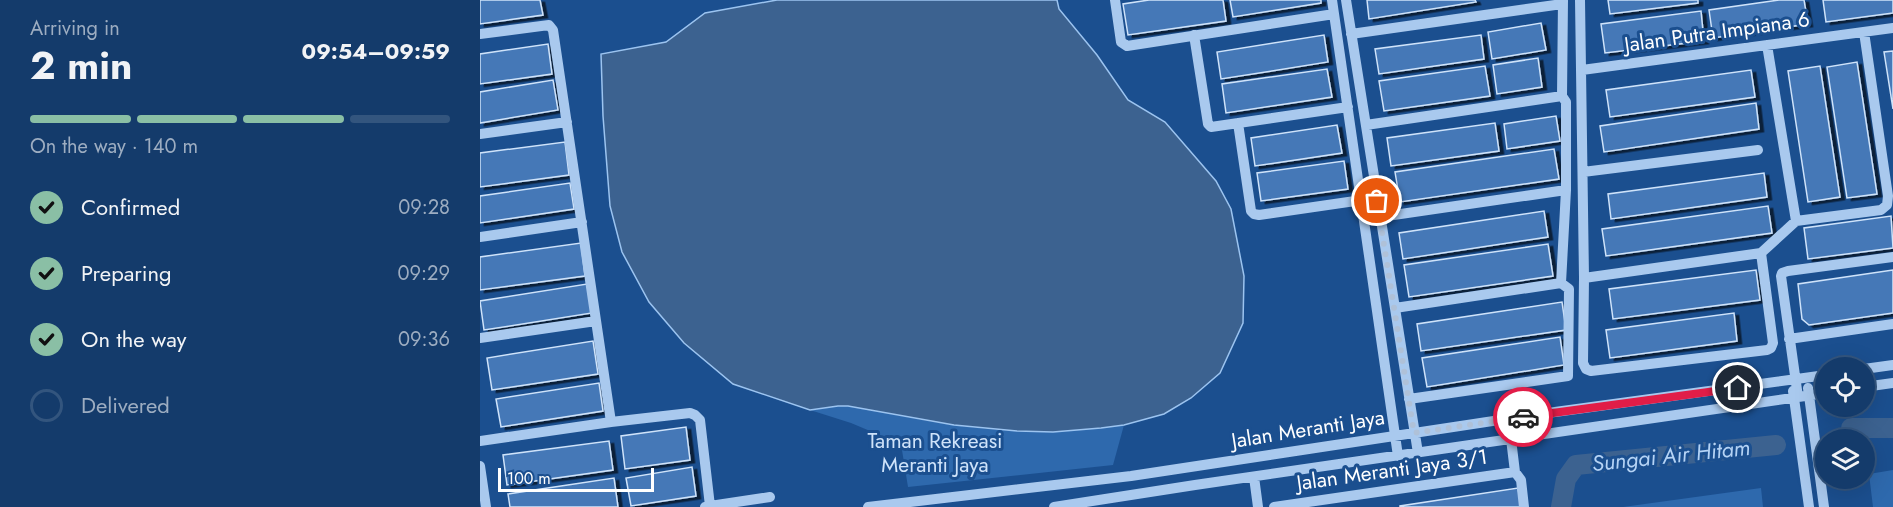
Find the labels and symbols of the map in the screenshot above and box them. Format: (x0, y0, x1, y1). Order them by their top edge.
street label: Jalan Putra Impiana 6 (1619, 4, 1812, 60)
pin (1351, 175, 1402, 226)
pin (1712, 362, 1763, 413)
courier (1493, 387, 1553, 447)
street label: Jalan Meranti Jaya (1226, 402, 1387, 456)
park label: Taman Rekreasi Meranti Jaya (867, 426, 1003, 480)
water label: Sungai Air Hitam (1590, 431, 1752, 479)
street label: Jalan Meranti Jaya 3/1 (1292, 442, 1489, 499)
scale bar (498, 465, 654, 492)

